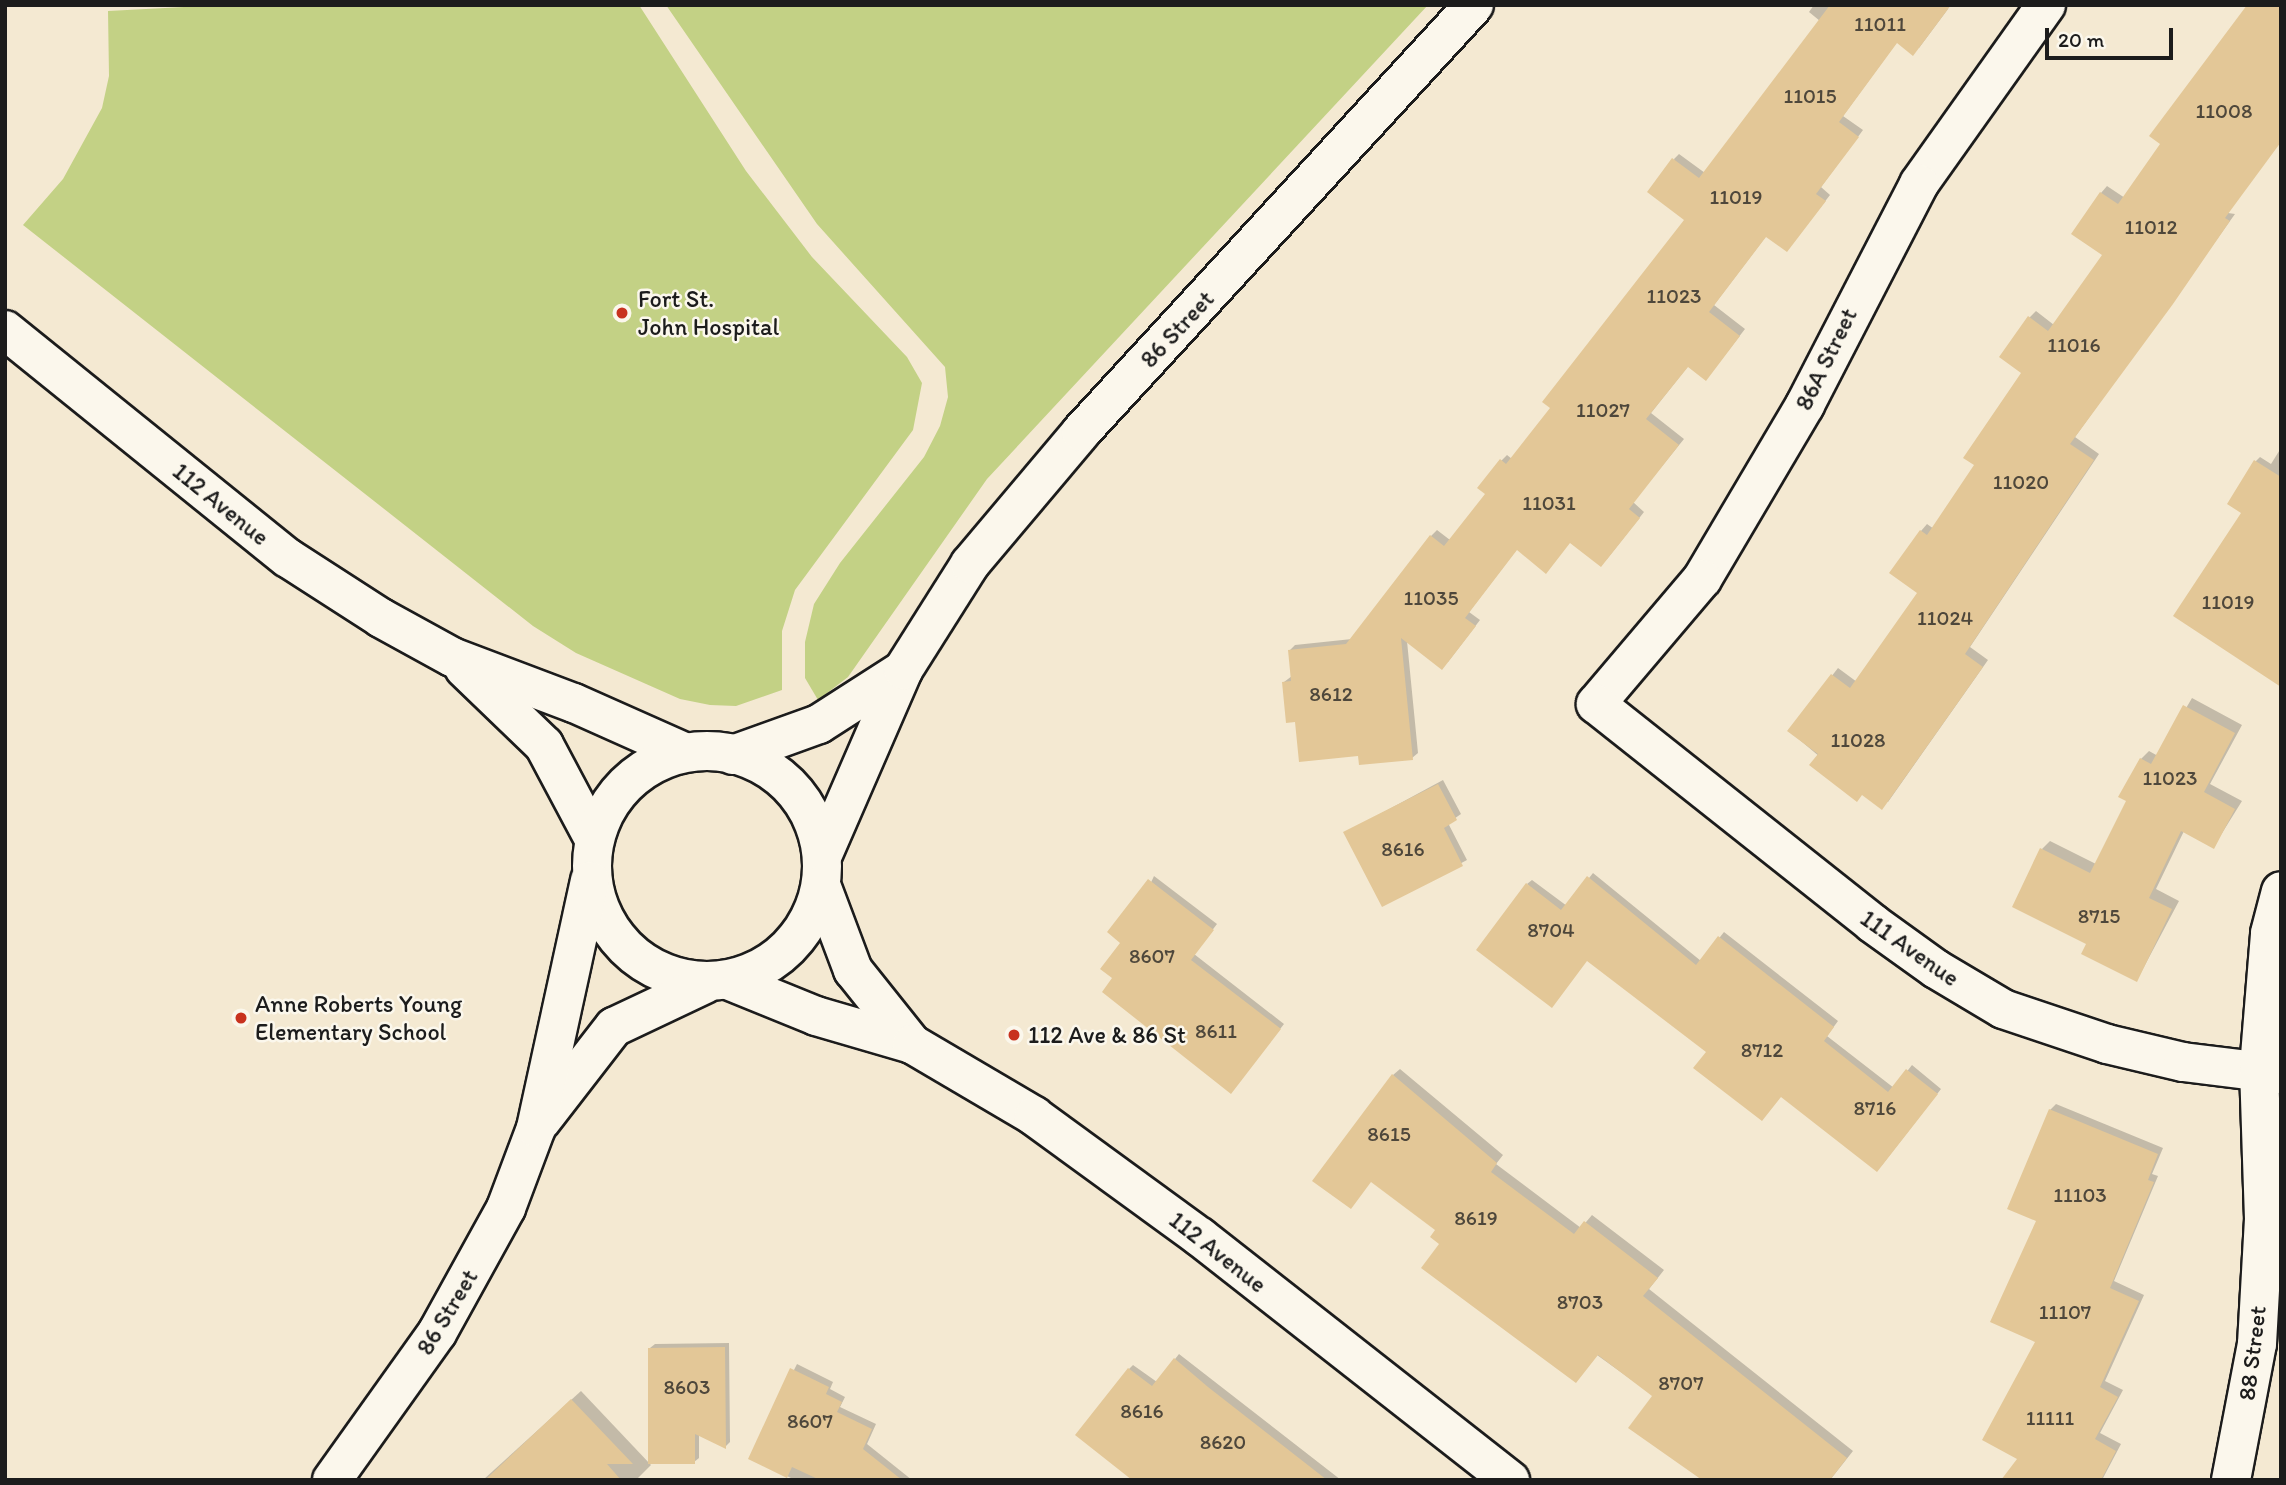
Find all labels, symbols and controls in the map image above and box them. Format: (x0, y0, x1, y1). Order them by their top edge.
house number: 11011 (1854, 11, 1906, 37)
scale bar (2048, 14, 2176, 58)
text: 20 m (2058, 27, 2104, 52)
house number: 11015 (1783, 83, 1837, 109)
house number: 11008 (2196, 98, 2252, 124)
house number: 11019 (1709, 184, 1763, 210)
house number: 11012 (2124, 214, 2178, 240)
house number: 11023 (1647, 283, 1701, 309)
place label: Fort St. John Hospital (638, 285, 778, 341)
street label: 86 Street (1134, 285, 1220, 373)
marker: Fort St. John Hospital (612, 303, 632, 323)
street label: 86A Street (1789, 303, 1863, 415)
house number: 11016 (2047, 332, 2101, 358)
house number: 11027 (1576, 397, 1630, 423)
street label: 112 Avenue (167, 457, 275, 551)
house number: 11020 (1993, 469, 2049, 495)
house number: 11031 (1522, 490, 1576, 516)
house number: 11035 (1404, 585, 1458, 611)
house number: 11019 (2201, 589, 2255, 615)
house number: 11024 (1917, 605, 1973, 631)
house number: 8612 (1309, 681, 1353, 707)
house number: 11028 (1831, 727, 1885, 753)
house number: 11023 (2143, 765, 2197, 791)
house number: 8616 (1381, 836, 1425, 862)
house number: 8715 (2078, 903, 2120, 929)
street label: 111 Avenue (1855, 904, 1965, 992)
house number: 8704 (1527, 917, 1575, 943)
house number: 8607 (1129, 943, 1175, 969)
place label: Anne Roberts Young Elementary School (255, 990, 461, 1046)
marker: Anne Roberts Young Elementary School (233, 1010, 249, 1026)
house number: 8611 (1195, 1018, 1237, 1044)
place label: 112 Ave & 86 St (1028, 1021, 1186, 1049)
marker: 112 Ave & 86 St (1006, 1027, 1022, 1043)
house number: 8712 (1741, 1037, 1783, 1063)
house number: 8716 (1854, 1095, 1896, 1121)
house number: 8615 (1367, 1121, 1411, 1147)
house number: 11103 (2053, 1182, 2107, 1208)
street label: 112 Avenue (1164, 1205, 1272, 1299)
house number: 8619 (1454, 1205, 1498, 1231)
street label: 86 Street (410, 1264, 484, 1360)
house number: 8703 (1557, 1289, 1603, 1315)
house number: 11107 (2039, 1299, 2091, 1325)
street label: 88 Street (2232, 1304, 2272, 1402)
house number: 8707 (1658, 1370, 1704, 1396)
house number: 8603 (664, 1374, 710, 1400)
house number: 8616 (1120, 1398, 1164, 1424)
house number: 11111 (2026, 1405, 2074, 1431)
house number: 8607 (787, 1408, 833, 1434)
house number: 8620 (1200, 1429, 1246, 1455)

